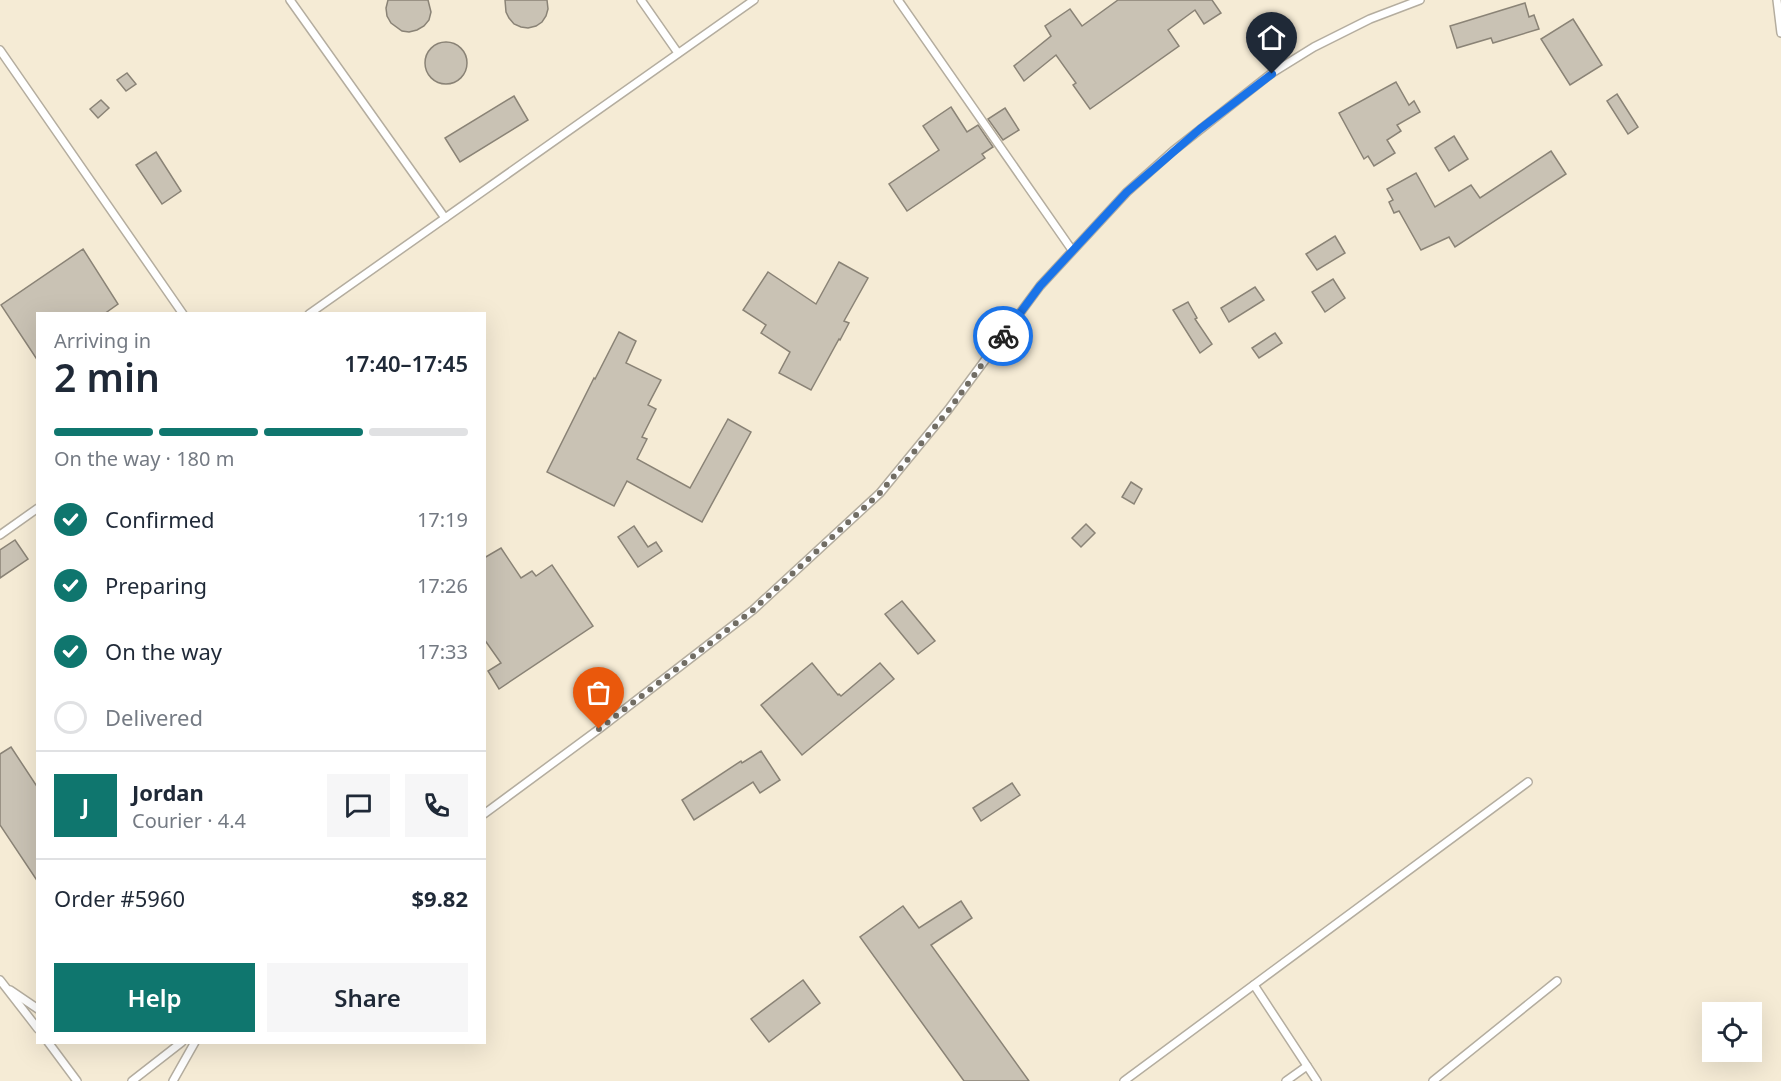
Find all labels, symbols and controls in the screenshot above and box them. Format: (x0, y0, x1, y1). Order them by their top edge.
pin (1246, 12, 1297, 74)
icon: home (1255, 21, 1288, 54)
courier (973, 306, 1033, 366)
icon: bike (987, 320, 1020, 353)
text: Arriving in (54, 327, 151, 354)
text: 17:40–17:45 (344, 348, 468, 378)
text: 2 min (54, 350, 160, 403)
text: On the way · 180 m (54, 445, 234, 472)
icon: check (54, 503, 87, 536)
text: Confirmed (105, 504, 215, 534)
text: 17:19 (417, 506, 468, 533)
icon: check (54, 569, 87, 602)
text: Preparing (105, 570, 207, 600)
text: 17:26 (417, 572, 468, 599)
icon: check (54, 635, 87, 668)
text: On the way (105, 636, 222, 666)
text: 17:33 (417, 638, 468, 665)
pin (573, 667, 624, 729)
icon: bag (582, 676, 615, 709)
text: Delivered (105, 702, 203, 732)
button: chat (327, 774, 390, 837)
button: phone (405, 774, 468, 837)
text: Jordan (132, 777, 204, 807)
text: J (82, 790, 89, 820)
text: Courier · 4.4 (132, 807, 246, 834)
text: Order #5960 (54, 883, 185, 913)
text: $9.82 (411, 883, 468, 913)
button: Help (54, 963, 255, 1032)
button: Share (267, 963, 468, 1032)
map controls (1702, 1002, 1762, 1062)
button: locate (1702, 1002, 1762, 1062)

